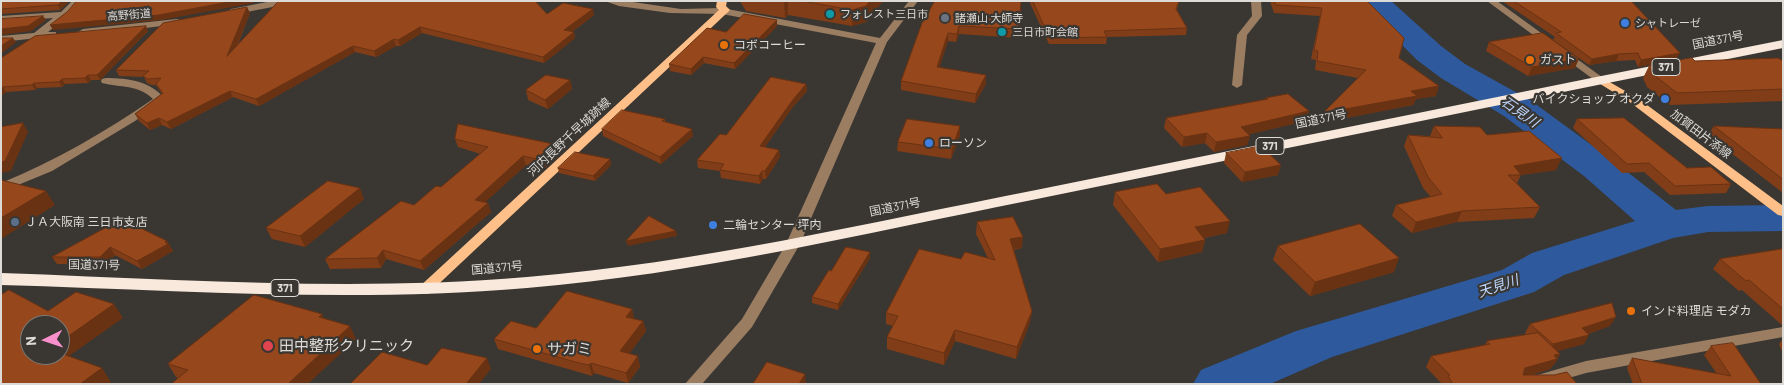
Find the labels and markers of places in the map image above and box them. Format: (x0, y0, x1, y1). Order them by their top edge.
place label: フォレスト三日市 (840, 7, 928, 21)
marker: フォレスト三日市 (824, 8, 836, 20)
place label: 諸瀬山 大師寺 (955, 11, 1023, 25)
marker: 諸瀬山 大師寺 (939, 12, 951, 24)
place label: シャトレーゼ (1635, 16, 1701, 30)
marker: シャトレーゼ (1619, 17, 1631, 29)
place label: 三日市町会館 (1012, 25, 1078, 39)
marker: 三日市町会館 (996, 26, 1008, 38)
place label: コボコーヒー (734, 38, 806, 52)
marker: コボコーヒー (718, 39, 730, 51)
place label: ガスト (1540, 53, 1576, 67)
marker: ガスト (1524, 54, 1536, 66)
place label: バイクショップ オクダ (1533, 92, 1655, 106)
marker: バイクショップ オクダ (1659, 93, 1671, 105)
place label: ローソン (939, 136, 987, 150)
marker: ローソン (923, 137, 935, 149)
place label: ＪＡ大阪南 三日市支店 (25, 215, 147, 229)
marker: ＪＡ大阪南 三日市支店 (9, 216, 21, 228)
place label: 二輪センター 坪内 (723, 218, 821, 232)
marker: 二輪センター 坪内 (707, 219, 719, 231)
place label: インド料理店 モダカ (1641, 304, 1751, 318)
marker: インド料理店 モダカ (1625, 305, 1637, 317)
place label: 田中整形クリニック (279, 337, 414, 355)
marker: 田中整形クリニック (261, 339, 275, 353)
place label: サガミ (547, 340, 592, 358)
marker: サガミ (531, 343, 543, 355)

